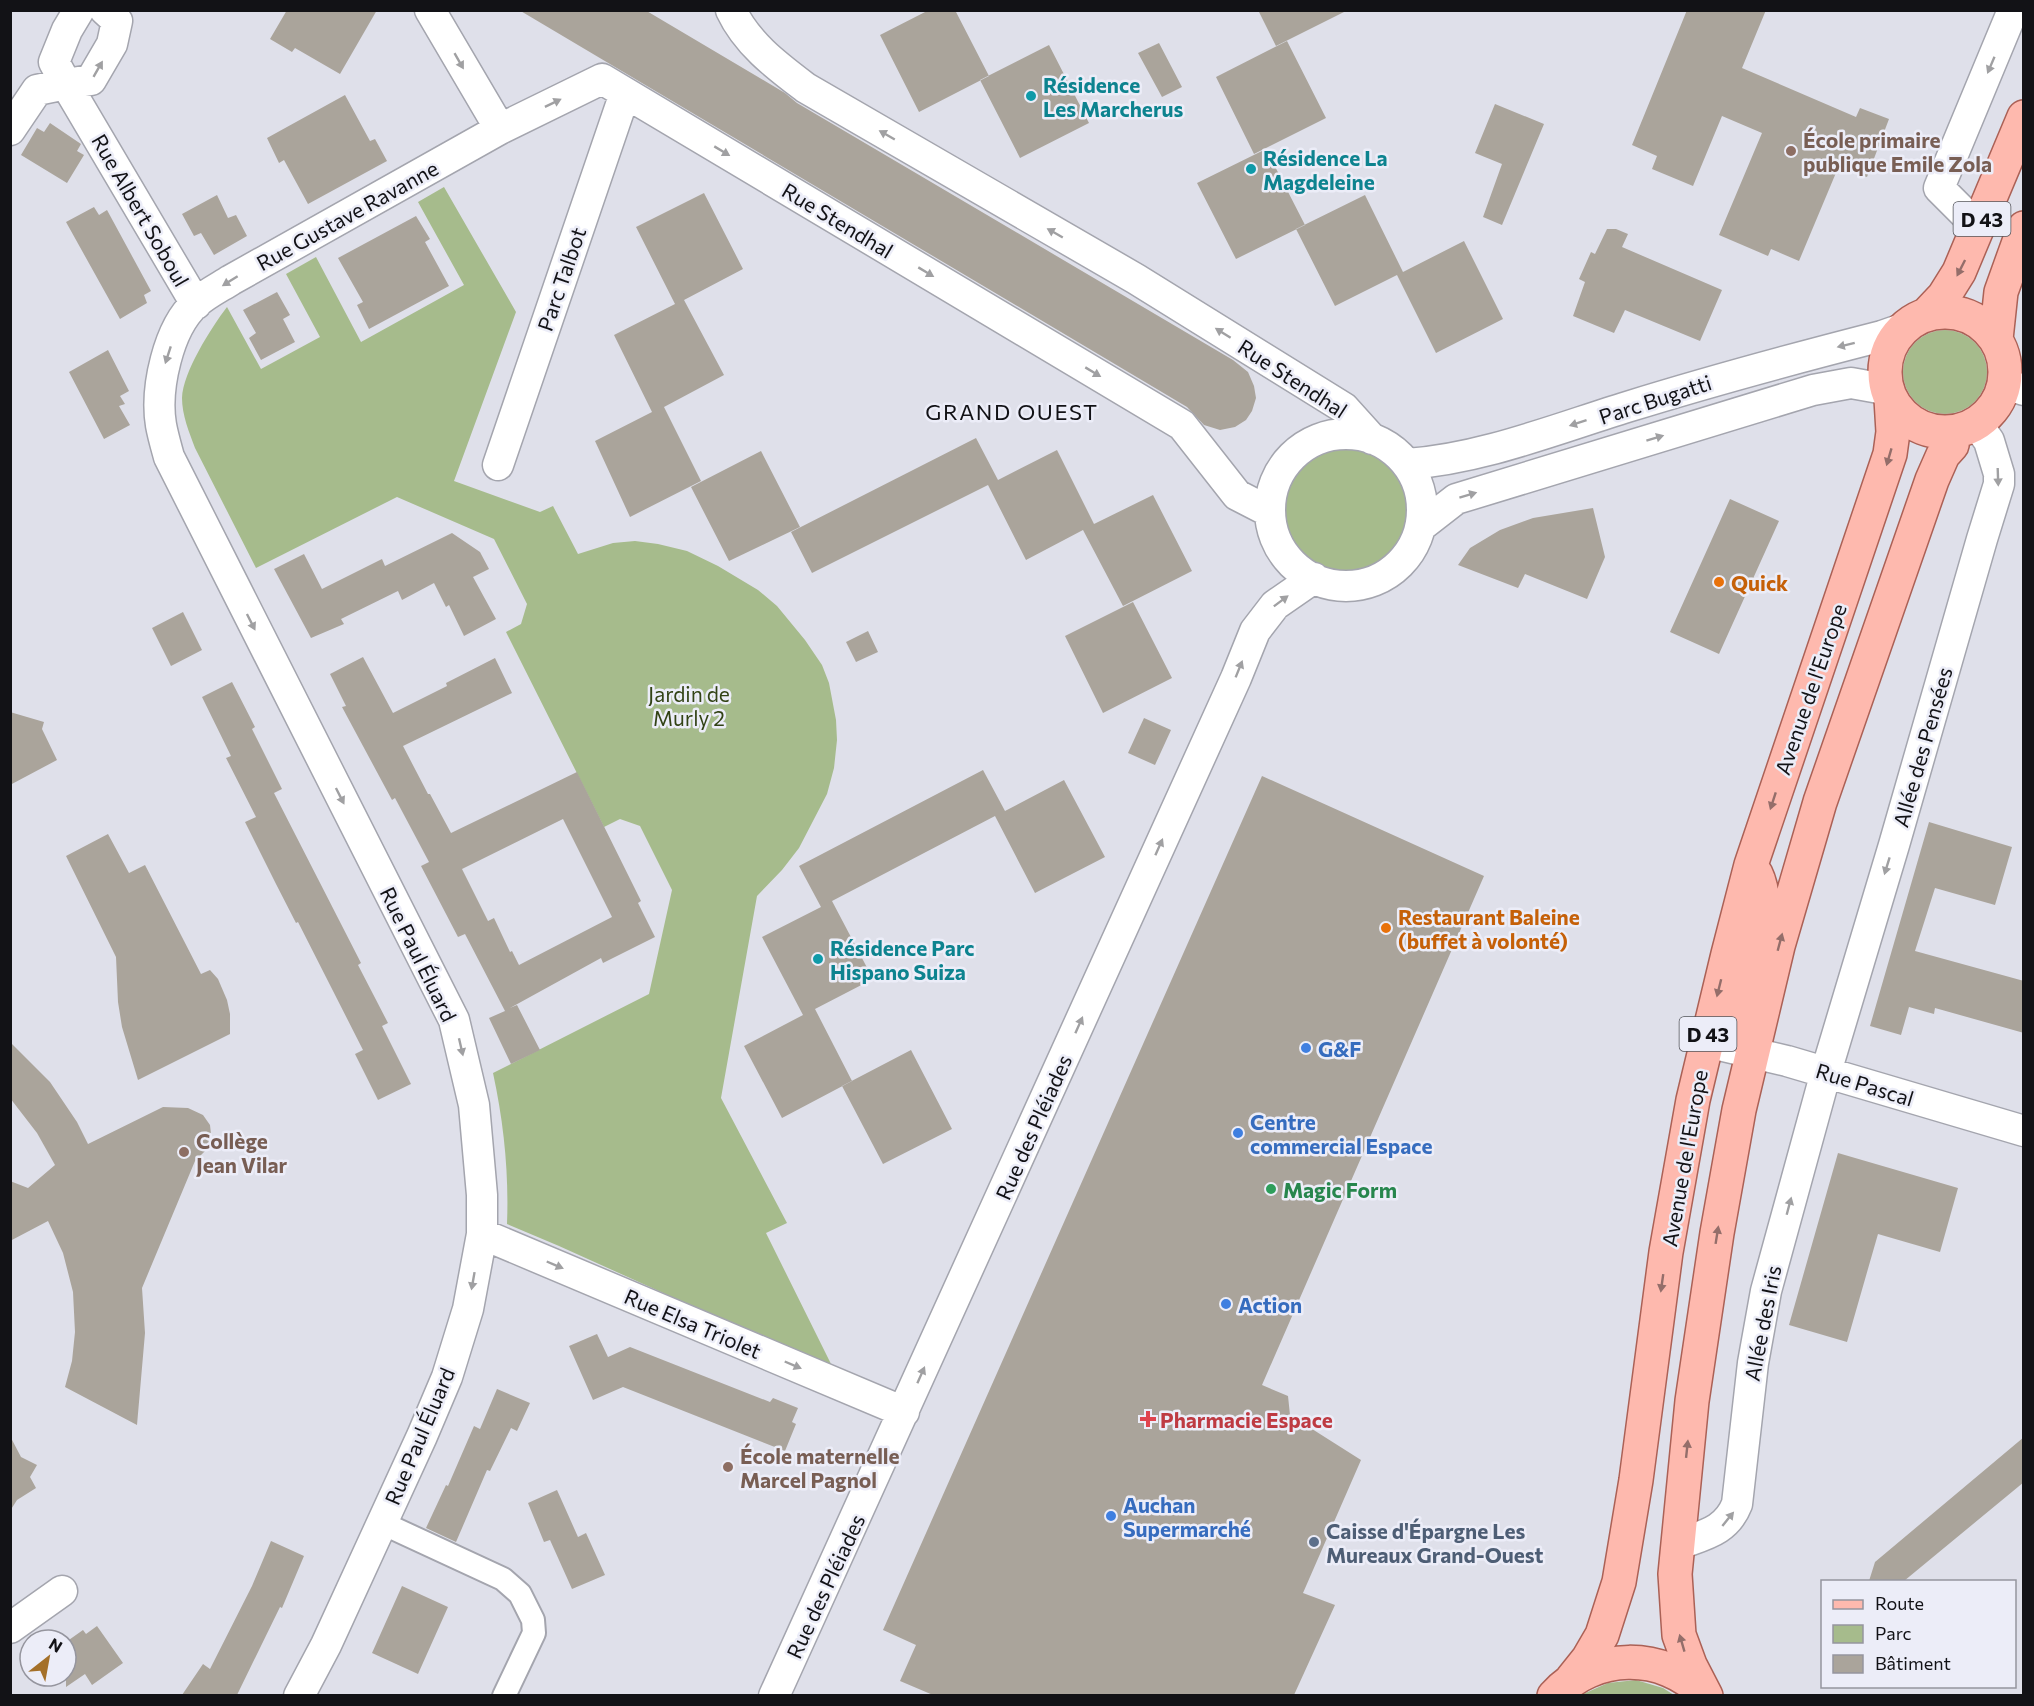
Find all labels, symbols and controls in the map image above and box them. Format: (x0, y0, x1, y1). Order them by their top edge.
one-way arrow (454, 53, 464, 70)
one-way arrow (1986, 56, 1996, 74)
one-way arrow (93, 60, 103, 77)
place label: Résidence Les Marcherus (1043, 72, 1184, 121)
marker: Résidence Les Marcherus (1024, 89, 1038, 103)
one-way arrow (544, 98, 561, 107)
place label: École primaire publique Emile Zola (1803, 127, 1992, 176)
street label: Rue Albert Soboul (87, 129, 195, 291)
one-way arrow (878, 130, 895, 140)
marker: École primaire publique Emile Zola (1784, 144, 1798, 158)
one-way arrow (714, 145, 730, 156)
place label: Résidence La Magdeleine (1263, 145, 1387, 194)
street label: Rue Gustave Ravanne (252, 155, 442, 275)
marker: Résidence La Magdeleine (1244, 162, 1258, 176)
street label: Rue Stendhal (778, 177, 898, 263)
road number: D 43 (1954, 202, 2010, 236)
street label: Parc Talbot (532, 224, 590, 334)
one-way arrow (1047, 228, 1064, 238)
one-way arrow (1956, 259, 1966, 276)
one-way arrow (918, 267, 935, 277)
one-way arrow (222, 276, 238, 287)
one-way arrow (1215, 327, 1231, 338)
street label: Rue Stendhal (1234, 333, 1352, 423)
one-way arrow (1836, 341, 1855, 351)
one-way arrow (163, 346, 173, 364)
one-way arrow (1085, 367, 1102, 377)
street label: Parc Bugatti (1596, 369, 1714, 429)
district label: GRAND OUEST (925, 398, 1099, 425)
one-way arrow (1569, 419, 1587, 429)
one-way arrow (1646, 433, 1664, 442)
one-way arrow (1884, 448, 1893, 466)
one-way arrow (1993, 468, 2003, 487)
one-way arrow (1460, 490, 1478, 499)
place label: Quick (1731, 570, 1788, 595)
marker: Quick (1712, 575, 1726, 589)
one-way arrow (1273, 595, 1289, 607)
street label: Avenue de l'Europe (1769, 600, 1851, 778)
one-way arrow (247, 614, 256, 631)
one-way arrow (1234, 660, 1244, 678)
street label: Allée des Pensées (1887, 664, 1957, 830)
park label: Jardin de Murly 2 (648, 681, 730, 730)
one-way arrow (335, 788, 345, 805)
one-way arrow (1767, 792, 1777, 810)
one-way arrow (1154, 838, 1164, 856)
one-way arrow (1882, 857, 1891, 875)
street label: Rue Paul Éluard (376, 883, 462, 1025)
place label: Restaurant Baleine (buffet à volonté) (1398, 904, 1580, 953)
marker: Restaurant Baleine (buffet à volonté) (1379, 921, 1393, 935)
one-way arrow (1776, 933, 1785, 951)
place label: Résidence Parc Hispano Suiza (830, 935, 974, 984)
marker: Résidence Parc Hispano Suiza (811, 952, 825, 966)
one-way arrow (1714, 979, 1724, 997)
one-way arrow (1075, 1017, 1084, 1034)
road number: D 43 (1680, 1017, 1736, 1051)
place label: G&F (1318, 1036, 1361, 1061)
one-way arrow (456, 1038, 466, 1056)
marker: G&F (1299, 1041, 1313, 1055)
street label: Rue des Pléiades (990, 1051, 1076, 1203)
street label: Rue Pascal (1813, 1057, 1917, 1111)
street label: Avenue de l'Europe (1656, 1068, 1712, 1248)
place label: Centre commercial Espace (1250, 1109, 1433, 1158)
marker: Centre commercial Espace (1231, 1126, 1245, 1140)
place label: Collège Jean Vilar (196, 1128, 288, 1177)
marker: Collège Jean Vilar (177, 1145, 191, 1159)
place label: Magic Form (1283, 1177, 1397, 1202)
marker: Magic Form (1264, 1182, 1278, 1196)
one-way arrow (1785, 1197, 1794, 1215)
one-way arrow (1713, 1225, 1722, 1244)
one-way arrow (546, 1260, 564, 1270)
street label: Allée des Iris (1739, 1263, 1785, 1383)
one-way arrow (468, 1272, 477, 1291)
one-way arrow (1658, 1273, 1667, 1292)
street label: Rue Elsa Triolet (621, 1283, 765, 1363)
place label: Action (1238, 1292, 1302, 1317)
marker: Action (1219, 1297, 1233, 1311)
one-way arrow (784, 1360, 802, 1370)
street label: Rue Paul Éluard (379, 1364, 459, 1508)
one-way arrow (916, 1365, 926, 1383)
place label: Pharmacie Espace (1160, 1407, 1333, 1432)
marker: Pharmacie Espace (1141, 1412, 1155, 1426)
one-way arrow (1682, 1439, 1692, 1458)
place label: École maternelle Marcel Pagnol (740, 1443, 900, 1492)
marker: École maternelle Marcel Pagnol (721, 1460, 735, 1474)
place label: Auchan Supermarché (1123, 1492, 1251, 1541)
marker: Auchan Supermarché (1104, 1509, 1118, 1523)
street label: Rue des Pléiades (781, 1510, 869, 1662)
one-way arrow (1722, 1511, 1734, 1527)
place label: Caisse d'Épargne Les Mureaux Grand-Ouest (1326, 1518, 1543, 1567)
marker: Caisse d'Épargne Les Mureaux Grand-Ouest (1307, 1535, 1321, 1549)
legend (1821, 1580, 2016, 1688)
text: Route (1875, 1592, 1924, 1614)
text: Parc (1875, 1622, 1912, 1644)
north arrow (18, 1628, 78, 1688)
text: N (46, 1633, 66, 1656)
one-way arrow (1676, 1634, 1686, 1652)
text: Bâtiment (1875, 1652, 1951, 1674)

